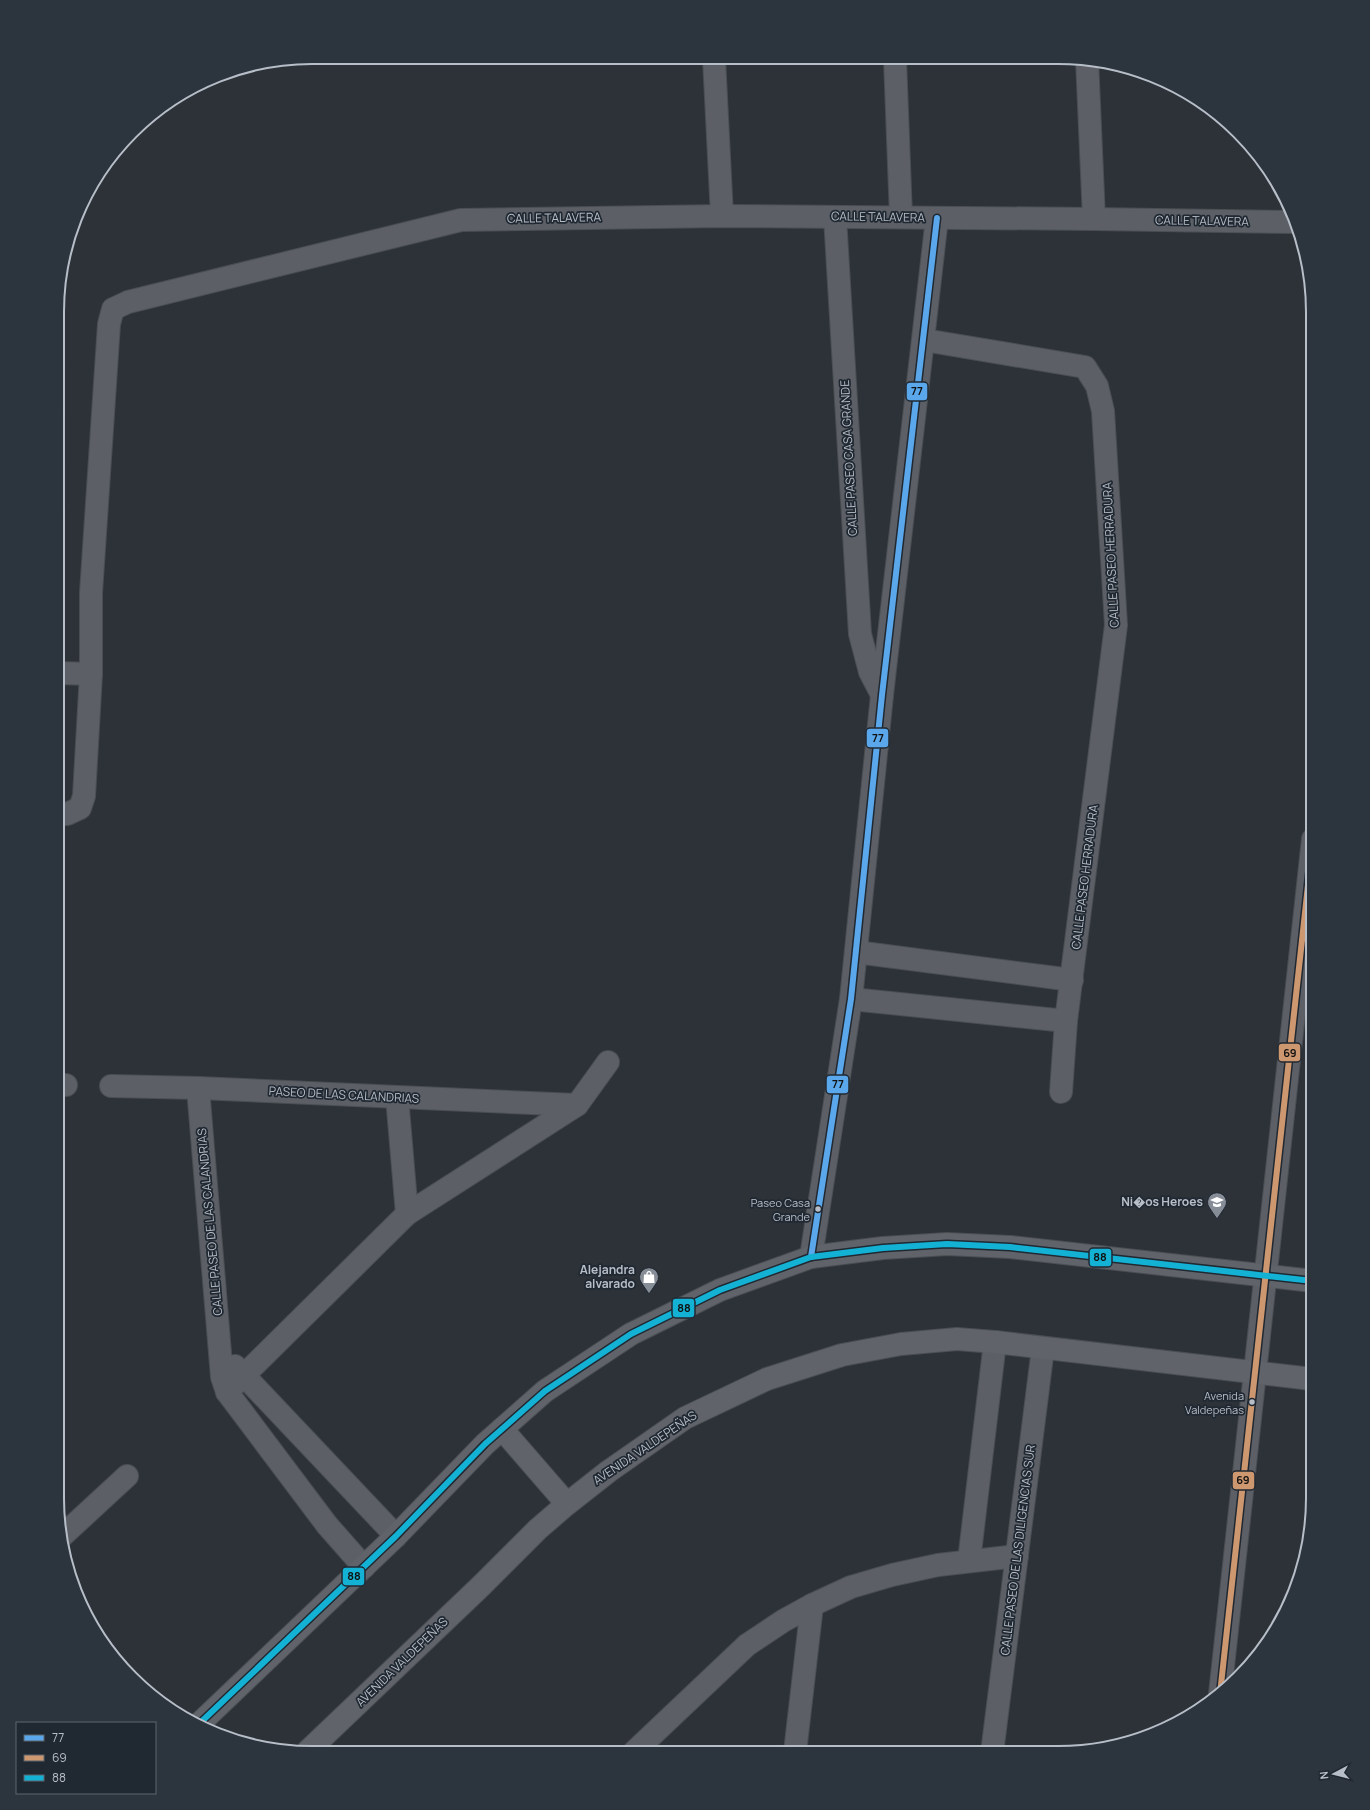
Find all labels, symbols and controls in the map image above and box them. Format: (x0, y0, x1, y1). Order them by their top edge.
street label: CALLE TALAVERA (831, 207, 926, 226)
street label: CALLE TALAVERA (507, 208, 602, 227)
street label: CALLE TALAVERA (1155, 211, 1250, 230)
street label: CALLE PASEO CASA GRANDE (836, 379, 861, 536)
line badge: 77 (906, 382, 928, 401)
text: 77 (911, 383, 923, 398)
street label: CALLE PASEO HERRADURA (1098, 481, 1123, 628)
line badge: 77 (866, 728, 889, 748)
text: 77 (872, 730, 884, 745)
street label: CALLE PASEO HERRADURA (1067, 803, 1102, 950)
line badge: 69 (1278, 1043, 1301, 1062)
text: 69 (1283, 1045, 1297, 1060)
line badge: 77 (826, 1075, 849, 1094)
text: 77 (832, 1076, 844, 1091)
street label: PASEO DE LAS CALANDRIAS (268, 1082, 420, 1107)
street label: CALLE PASEO DE LAS CALANDRIAS (193, 1128, 226, 1316)
school or university icon: Ni�os Heroes (1206, 1191, 1228, 1219)
place label: Ni�os Heroes (1121, 1193, 1203, 1210)
place label: Paseo Casa Grande (751, 1195, 811, 1224)
marker: Paseo Casa Grande (813, 1204, 823, 1214)
line badge: 88 (1089, 1248, 1112, 1267)
text: 88 (1093, 1249, 1107, 1264)
place label: Alejandra alvarado (580, 1261, 635, 1292)
shop icon: Alejandra alvarado (638, 1266, 660, 1294)
line badge: 88 (672, 1298, 695, 1318)
text: 88 (677, 1300, 691, 1315)
place label: Avenida Valdepeñas (1185, 1388, 1244, 1417)
marker: Avenida Valdepeñas (1247, 1397, 1257, 1407)
street label: AVENIDA VALDEPEÑAS (589, 1406, 700, 1489)
street label: CALLE PASEO DE LAS DILIGENCIAS SUR (996, 1443, 1039, 1656)
line badge: 69 (1232, 1471, 1255, 1490)
text: 69 (1236, 1472, 1250, 1487)
line badge: 88 (342, 1567, 365, 1586)
text: 88 (347, 1568, 361, 1583)
street label: AVENIDA VALDEPEÑAS (352, 1613, 451, 1710)
legend (16, 1722, 156, 1794)
text: 77 (52, 1729, 64, 1746)
text: 69 (52, 1749, 67, 1766)
north arrow (1314, 1754, 1354, 1794)
text: 88 (52, 1769, 66, 1786)
text: N (1316, 1770, 1332, 1780)

